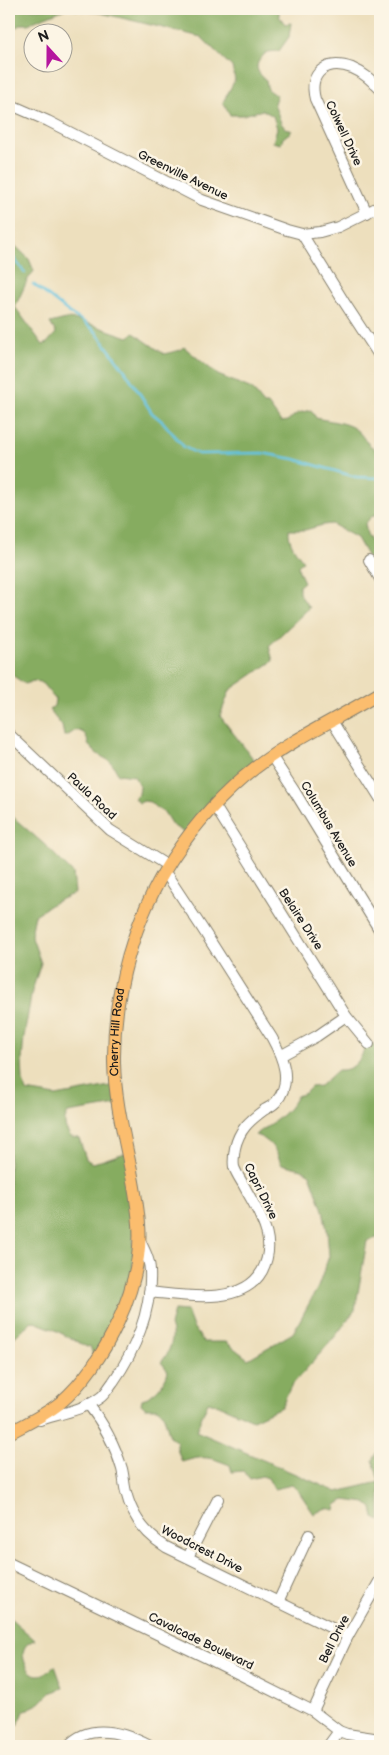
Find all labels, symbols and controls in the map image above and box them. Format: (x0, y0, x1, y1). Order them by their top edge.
north arrow (22, 22, 72, 72)
text: N (36, 27, 51, 46)
street label: Colwell Drive (322, 98, 365, 168)
street label: Greenville Avenue (135, 147, 230, 204)
street label: Paula Road (64, 770, 120, 823)
street label: Columbus Avenue (297, 779, 360, 870)
street label: Belaire Drive (275, 886, 326, 953)
street label: Cherry Hill Road (107, 987, 129, 1077)
street label: Capri Drive (240, 1161, 281, 1222)
street label: Woodcrest Drive (159, 1522, 245, 1576)
street label: Cavalcade Boulevard (146, 1609, 256, 1674)
street label: Bell Drive (316, 1613, 353, 1666)

